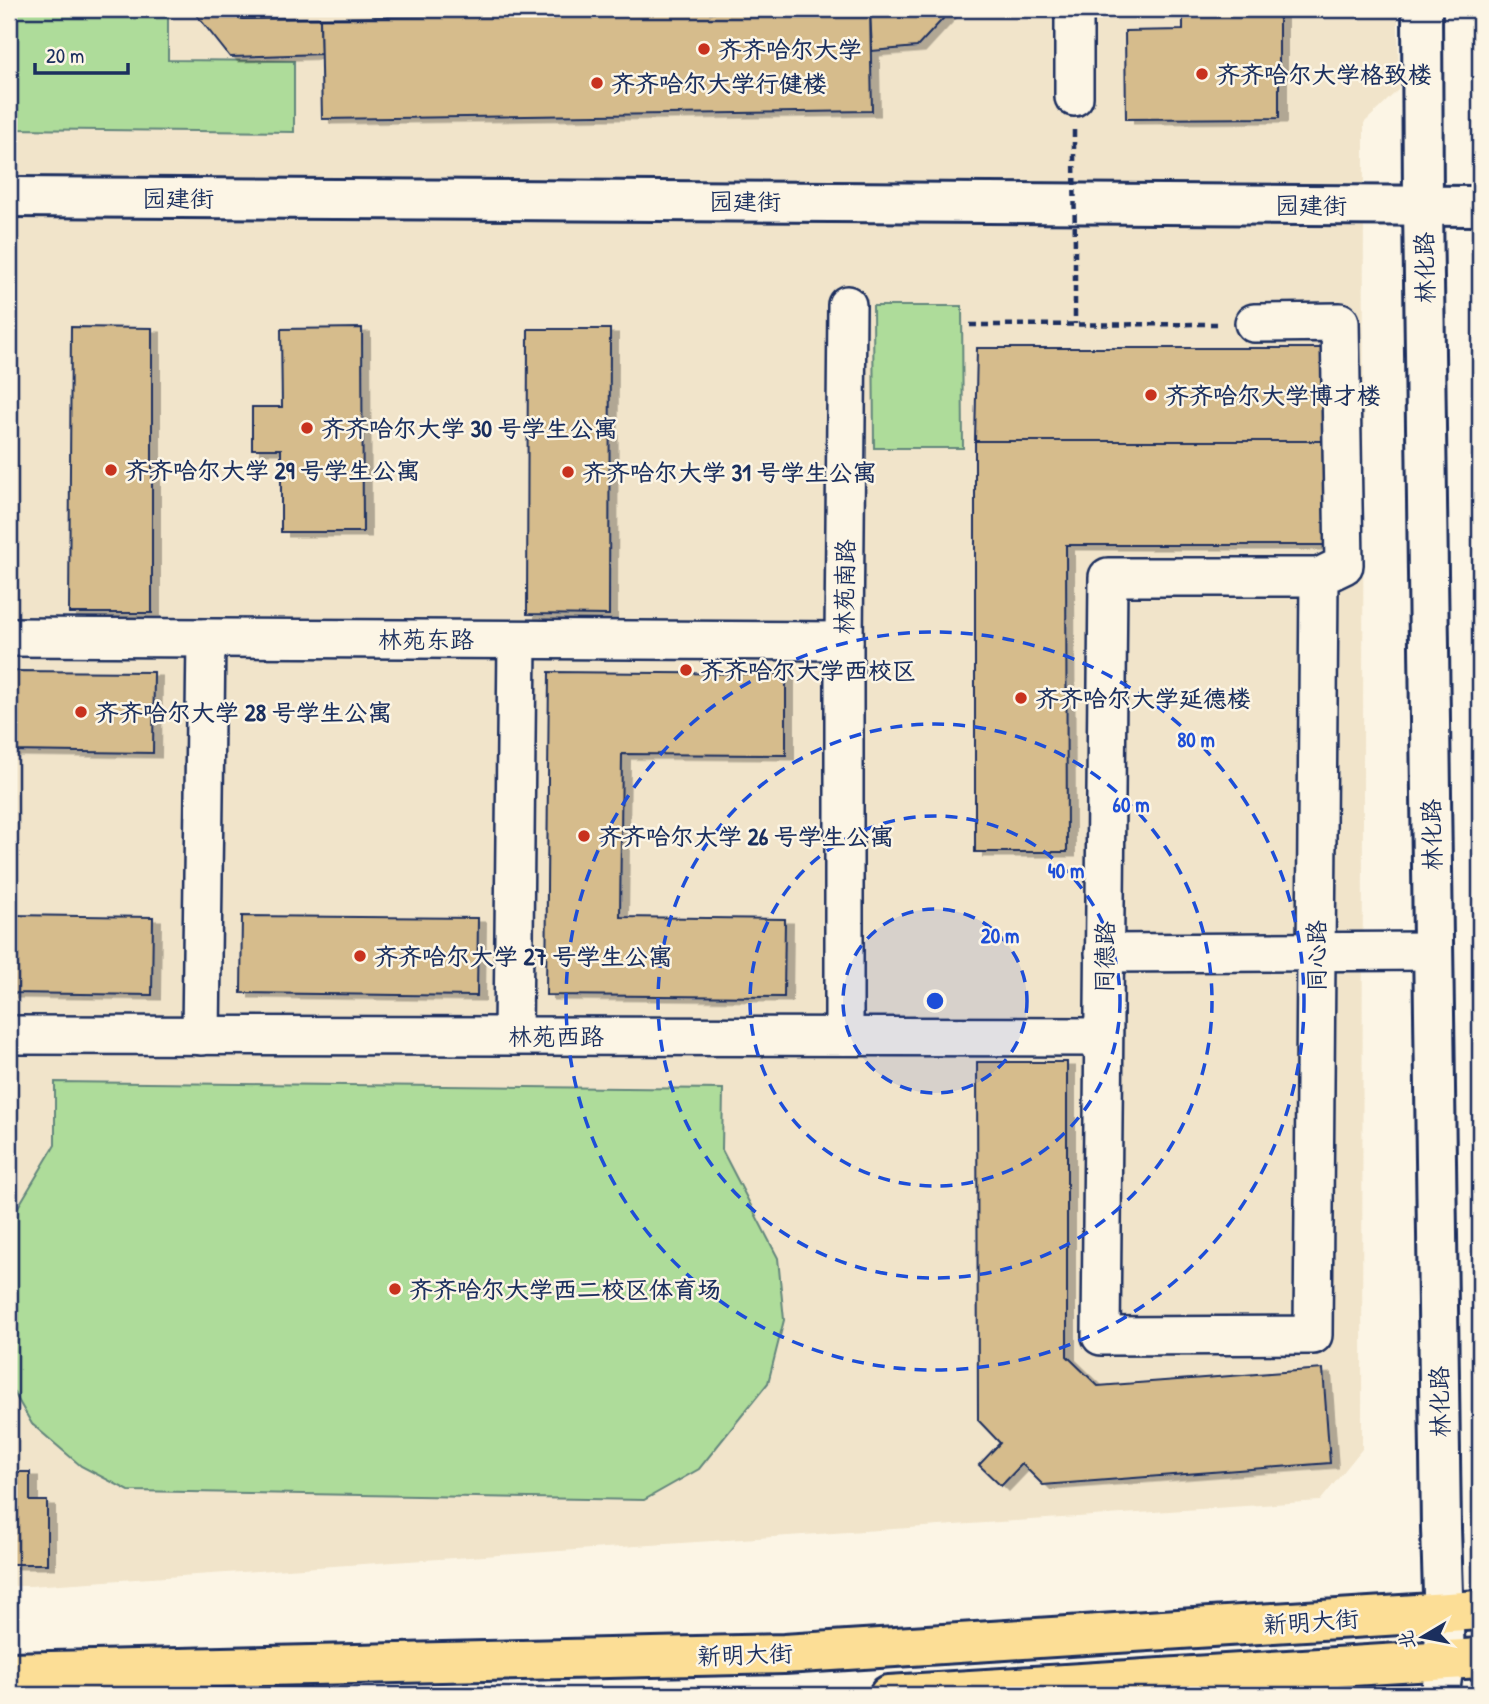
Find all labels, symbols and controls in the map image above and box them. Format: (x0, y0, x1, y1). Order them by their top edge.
scale bar (35, 32, 128, 76)
place label: 齐齐哈尔大学 (718, 33, 862, 65)
text: 20 m (46, 41, 84, 70)
marker: 齐齐哈尔大学 (696, 41, 712, 57)
place label: 齐齐哈尔大学格致楼 (1216, 58, 1432, 90)
marker: 齐齐哈尔大学格致楼 (1194, 66, 1210, 82)
place label: 齐齐哈尔大学行健楼 (611, 67, 827, 99)
marker: 齐齐哈尔大学行健楼 (589, 75, 605, 91)
street label: 园建街 (142, 182, 214, 214)
street label: 园建街 (709, 185, 781, 217)
street label: 园建街 (1275, 189, 1347, 221)
street label: 林化路 (1407, 232, 1441, 304)
place label: 齐齐哈尔大学博才楼 (1165, 379, 1381, 411)
marker: 齐齐哈尔大学博才楼 (1143, 387, 1159, 403)
place label: 齐齐哈尔大学 30 号学生公寓 (321, 412, 618, 444)
marker: 齐齐哈尔大学 30 号学生公寓 (299, 420, 315, 436)
place label: 齐齐哈尔大学 29 号学生公寓 (125, 454, 420, 486)
place label: 齐齐哈尔大学 31 号学生公寓 (582, 456, 877, 488)
marker: 齐齐哈尔大学 29 号学生公寓 (103, 462, 119, 478)
marker: 齐齐哈尔大学 31 号学生公寓 (560, 464, 576, 480)
street label: 林苑南路 (827, 539, 861, 635)
street label: 林苑东路 (378, 623, 474, 655)
place label: 齐齐哈尔大学西校区 (700, 654, 916, 686)
marker: 齐齐哈尔大学西校区 (678, 662, 694, 678)
place label: 齐齐哈尔大学延德楼 (1035, 682, 1251, 714)
marker: 齐齐哈尔大学延德楼 (1013, 690, 1029, 706)
place label: 齐齐哈尔大学 28 号学生公寓 (95, 696, 392, 728)
marker: 齐齐哈尔大学 28 号学生公寓 (73, 704, 89, 720)
text: 80 m (1177, 725, 1215, 754)
text: 60 m (1113, 790, 1149, 819)
street label: 林化路 (1414, 799, 1448, 871)
place label: 齐齐哈尔大学 26 号学生公寓 (598, 820, 894, 852)
marker: 齐齐哈尔大学 26 号学生公寓 (576, 828, 592, 844)
text: 40 m (1048, 856, 1084, 885)
street label: 同心路 (1300, 920, 1332, 992)
text: 20 m (981, 921, 1019, 950)
street label: 同德路 (1087, 921, 1121, 993)
place label: 齐齐哈尔大学 27 号学生公寓 (374, 940, 672, 972)
marker: 齐齐哈尔大学 27 号学生公寓 (352, 948, 368, 964)
centre of rings (923, 989, 947, 1013)
street label: 林苑西路 (508, 1020, 604, 1052)
place label: 齐齐哈尔大学西二校区体育场 (409, 1273, 721, 1305)
marker: 齐齐哈尔大学西二校区体育场 (387, 1281, 403, 1297)
street label: 林化路 (1422, 1366, 1456, 1438)
street label: 新明大街 (1262, 1602, 1360, 1640)
north arrow (1388, 1602, 1458, 1672)
text: 北 (1392, 1628, 1421, 1652)
street label: 新明大街 (696, 1636, 794, 1672)

